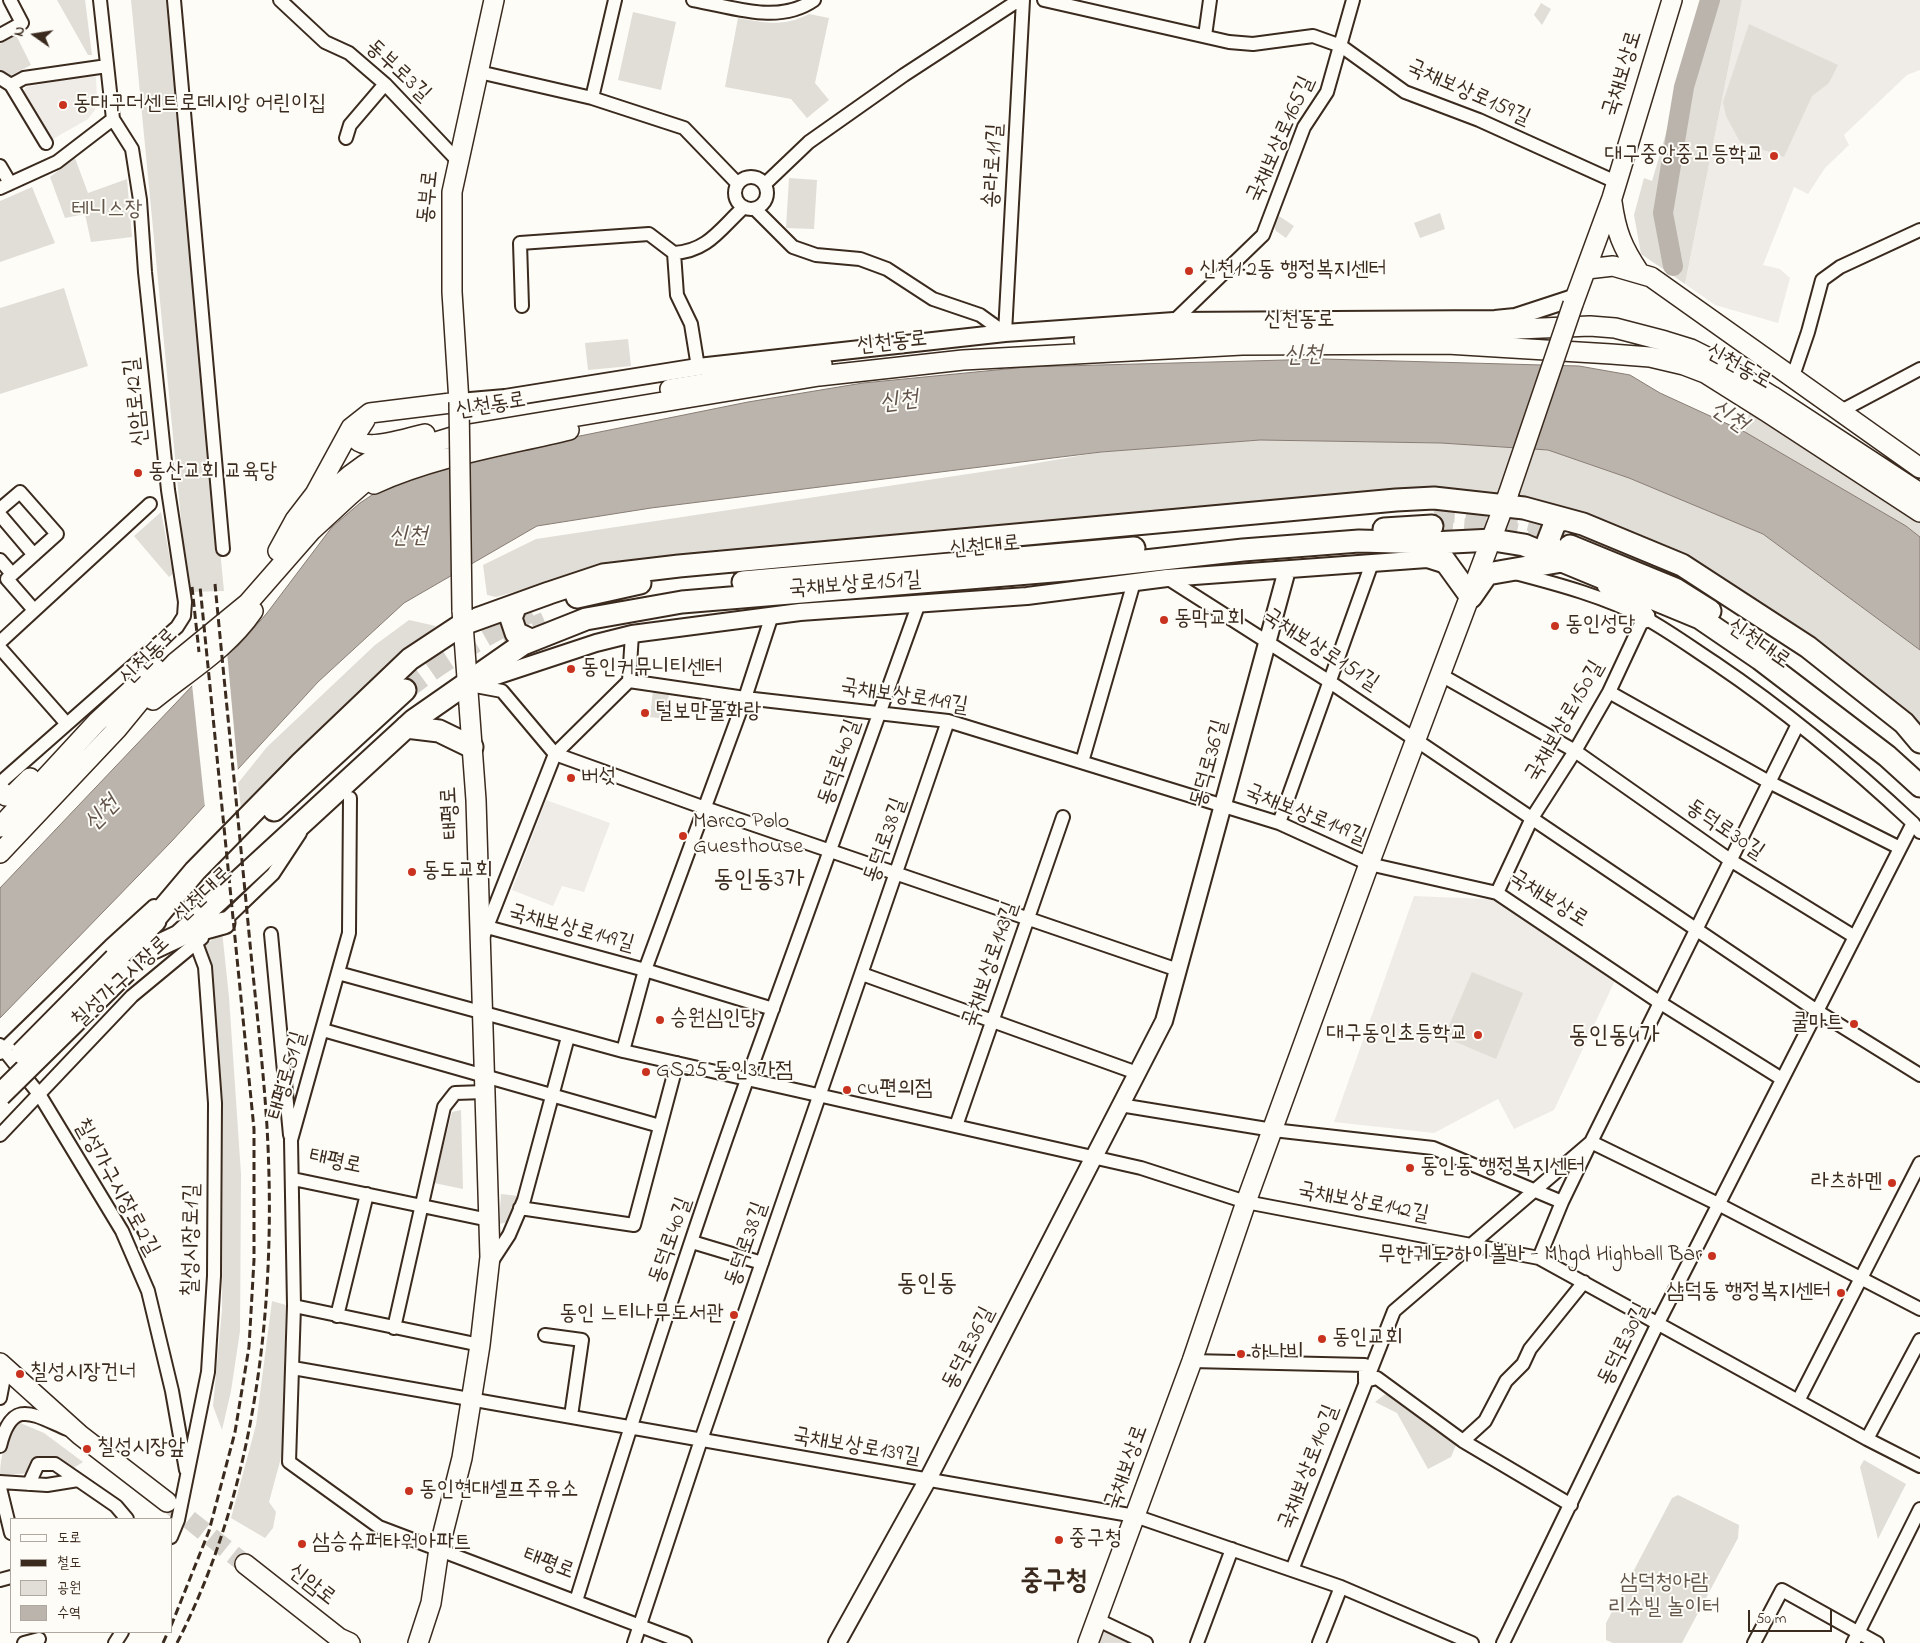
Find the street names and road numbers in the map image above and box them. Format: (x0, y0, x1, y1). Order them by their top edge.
street label: 국채보상로 (1598, 28, 1650, 120)
street label: 동부로3길 (359, 35, 435, 109)
street label: 국채보상로159길 (1402, 55, 1534, 133)
street label: 국채보상로165길 (1242, 73, 1322, 207)
street label: 송라로11길 (980, 123, 1010, 209)
street label: 동부로 (414, 169, 446, 225)
street label: 신천동로 (1264, 308, 1334, 334)
street label: 신천동로 (855, 327, 929, 361)
street label: 신천동로 (1701, 339, 1775, 397)
street label: 신암로12길 (120, 356, 156, 448)
street label: 신천동로 (454, 388, 528, 426)
street label: 신천대로 (949, 532, 1021, 564)
street label: 국채보상로151길 (788, 568, 922, 604)
street label: 국채보상로151길 (1257, 604, 1383, 698)
street label: 신천대로 (1721, 614, 1795, 676)
street label: 신천동로 (116, 624, 184, 692)
street label: 국채보상로150길 (1521, 657, 1611, 787)
street label: 국채보상로149길 (838, 675, 970, 721)
street label: 동덕로40길 (814, 716, 868, 810)
street label: 동덕로36길 (1187, 717, 1235, 811)
street label: 국채보상로149길 (1240, 780, 1370, 852)
street label: 태평로 (437, 786, 467, 840)
street label: 동덕로38길 (860, 795, 914, 887)
street label: 동덕로30길 (1680, 795, 1768, 867)
street label: 신천대로 (169, 862, 239, 930)
street label: 국채보상로 (1503, 865, 1593, 935)
street label: 국채보상로143길 (958, 899, 1026, 1031)
street label: 국채보상로149길 (505, 901, 637, 959)
street label: 칠성가구시장로 (68, 931, 176, 1035)
street label: 태평로51길 (264, 1029, 314, 1123)
street label: 칠성가구시장로2길 (66, 1115, 164, 1261)
street label: 태평로 (306, 1145, 364, 1181)
street label: 국채보상로142길 (1295, 1178, 1431, 1230)
street label: 칠성시장로1길 (179, 1183, 207, 1297)
street label: 동덕로40길 (645, 1194, 699, 1288)
street label: 동덕로38길 (721, 1199, 775, 1291)
street label: 동덕로30길 (1594, 1299, 1656, 1391)
street label: 동덕로36길 (938, 1303, 1002, 1395)
street label: 국채보상로140길 (1274, 1402, 1346, 1534)
street label: 국채보상로 (1100, 1422, 1156, 1514)
street label: 국채보상로139길 (790, 1424, 922, 1472)
street label: 태평로 (518, 1543, 578, 1587)
street label: 신암로 (282, 1559, 340, 1613)

